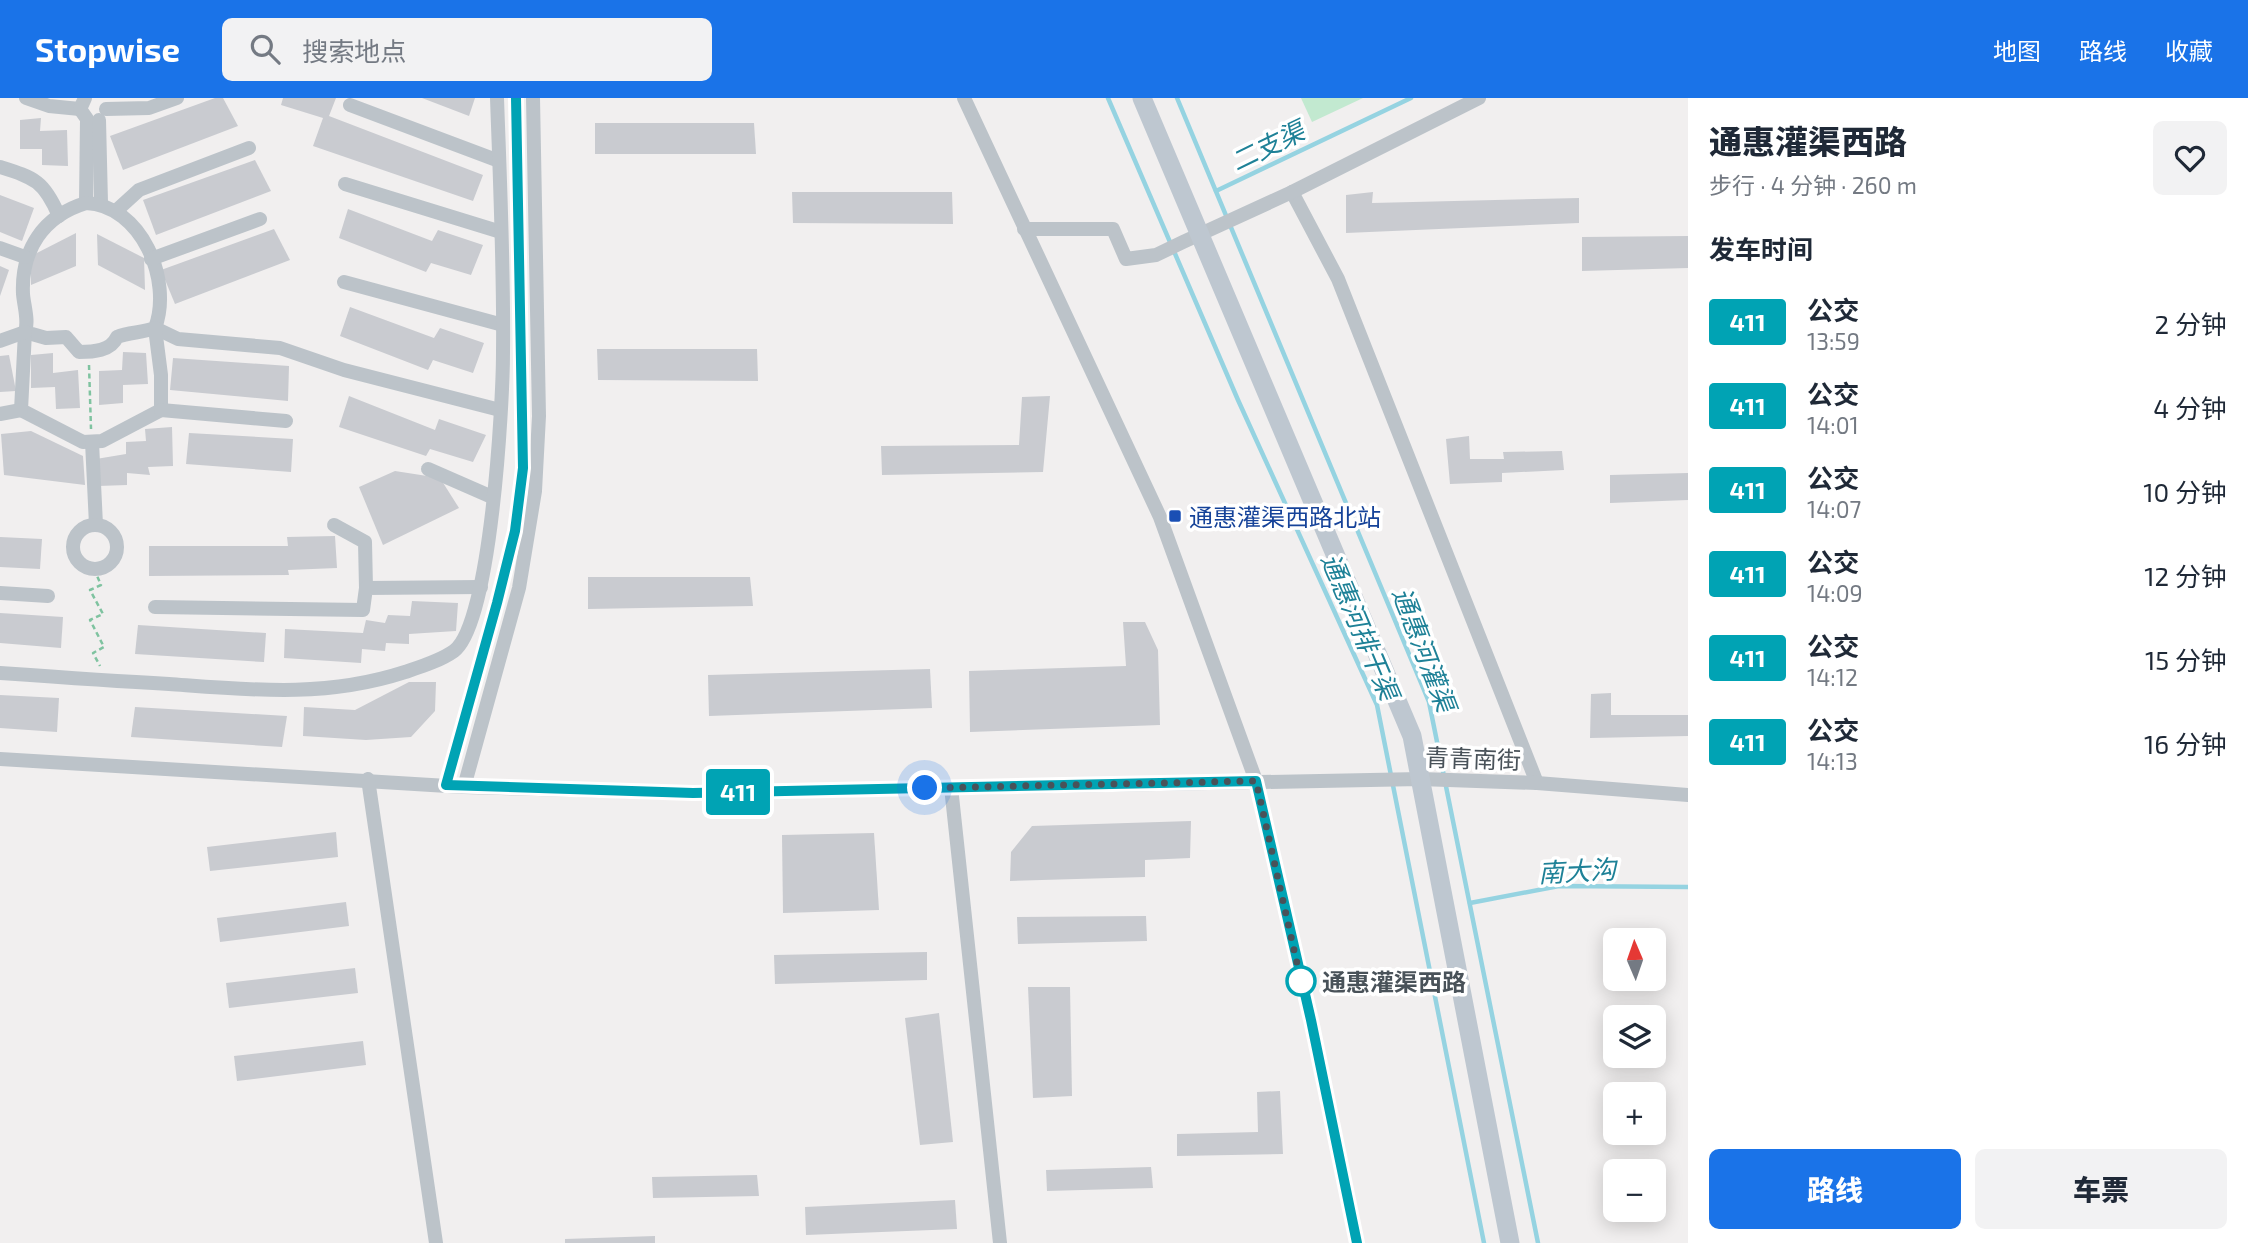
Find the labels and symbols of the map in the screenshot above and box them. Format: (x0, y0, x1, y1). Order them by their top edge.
water label: 二支渠 (1225, 112, 1312, 176)
place label: 通惠灌渠西路北站 (1189, 502, 1381, 531)
marker: 通惠灌渠西路北站 (1167, 508, 1183, 524)
water label: 通惠河排干渠 (1316, 548, 1407, 708)
water label: 通惠河灌渠 (1387, 583, 1464, 719)
street label: 青青南街 (1425, 742, 1521, 774)
line badge: 411 (698, 769, 778, 815)
your location (907, 770, 942, 805)
water label: 南大沟 (1537, 852, 1620, 888)
north arrow (1603, 928, 1666, 990)
marker: 通惠灌渠西路 (1286, 966, 1316, 996)
place label: 通惠灌渠西路 (1322, 967, 1466, 996)

